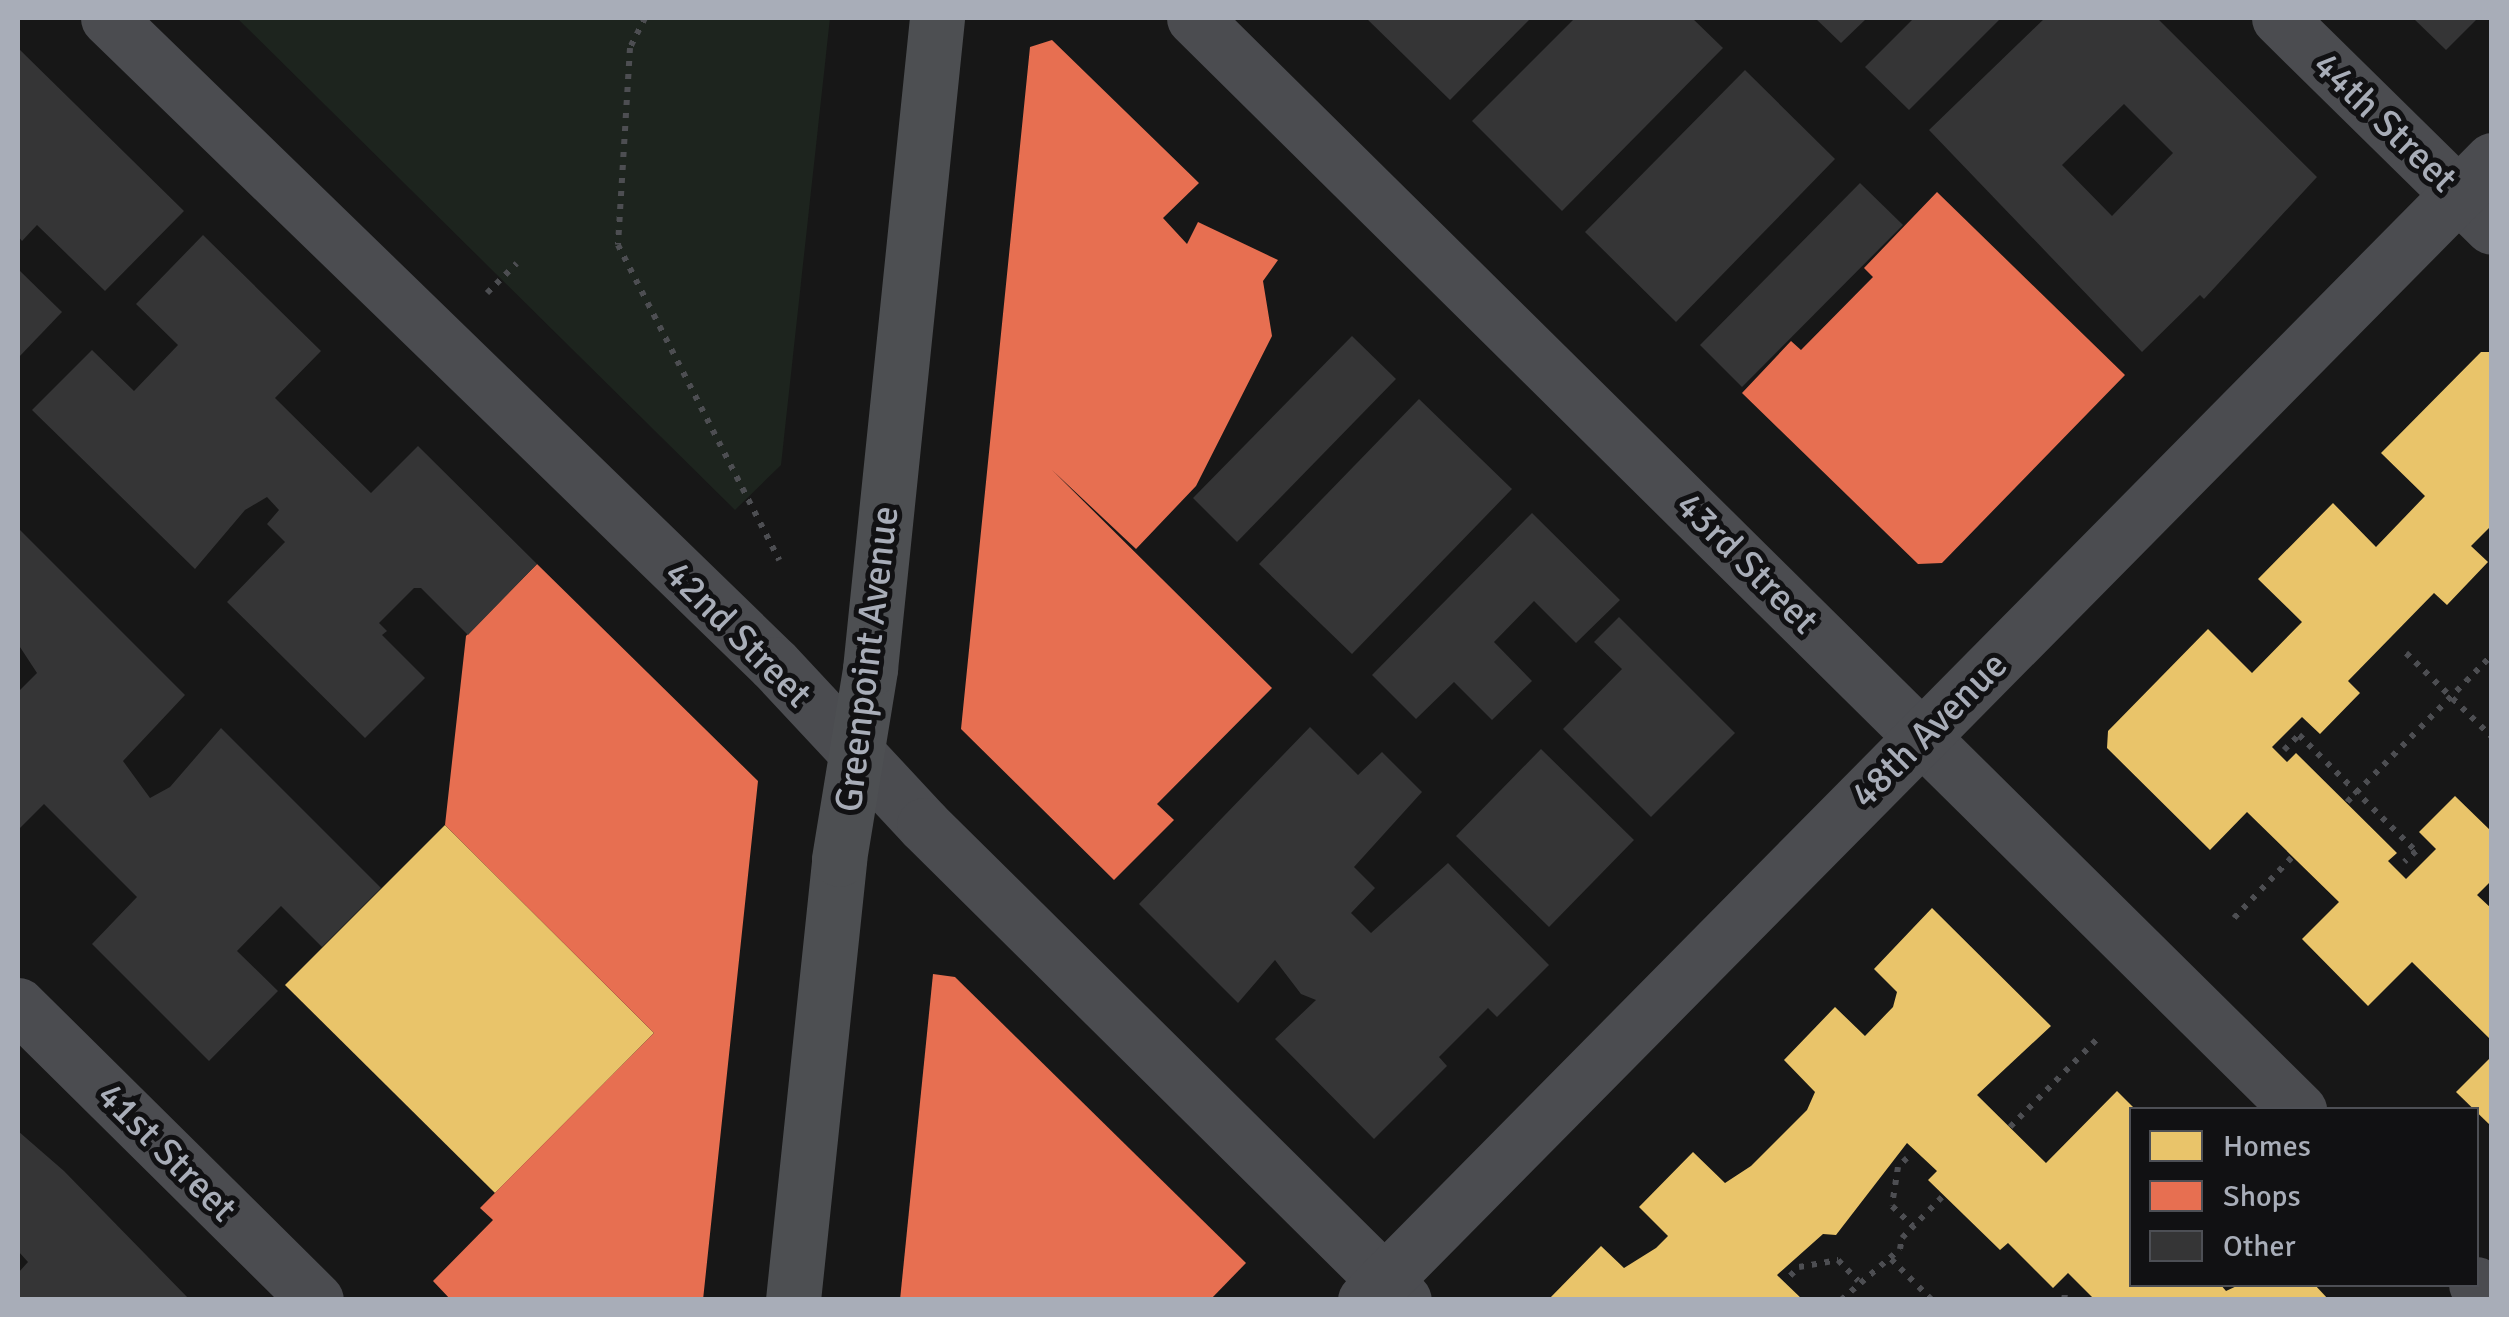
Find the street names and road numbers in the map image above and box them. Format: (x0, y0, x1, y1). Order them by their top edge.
street label: 44th Street (2304, 42, 2466, 202)
street label: 43rd Street (1666, 482, 1828, 644)
street label: Greenpoint Avenue (826, 503, 908, 815)
street label: 42nd Street (655, 551, 821, 717)
street label: 48th Avenue (1841, 642, 2017, 818)
street label: 41st Street (88, 1073, 246, 1231)

